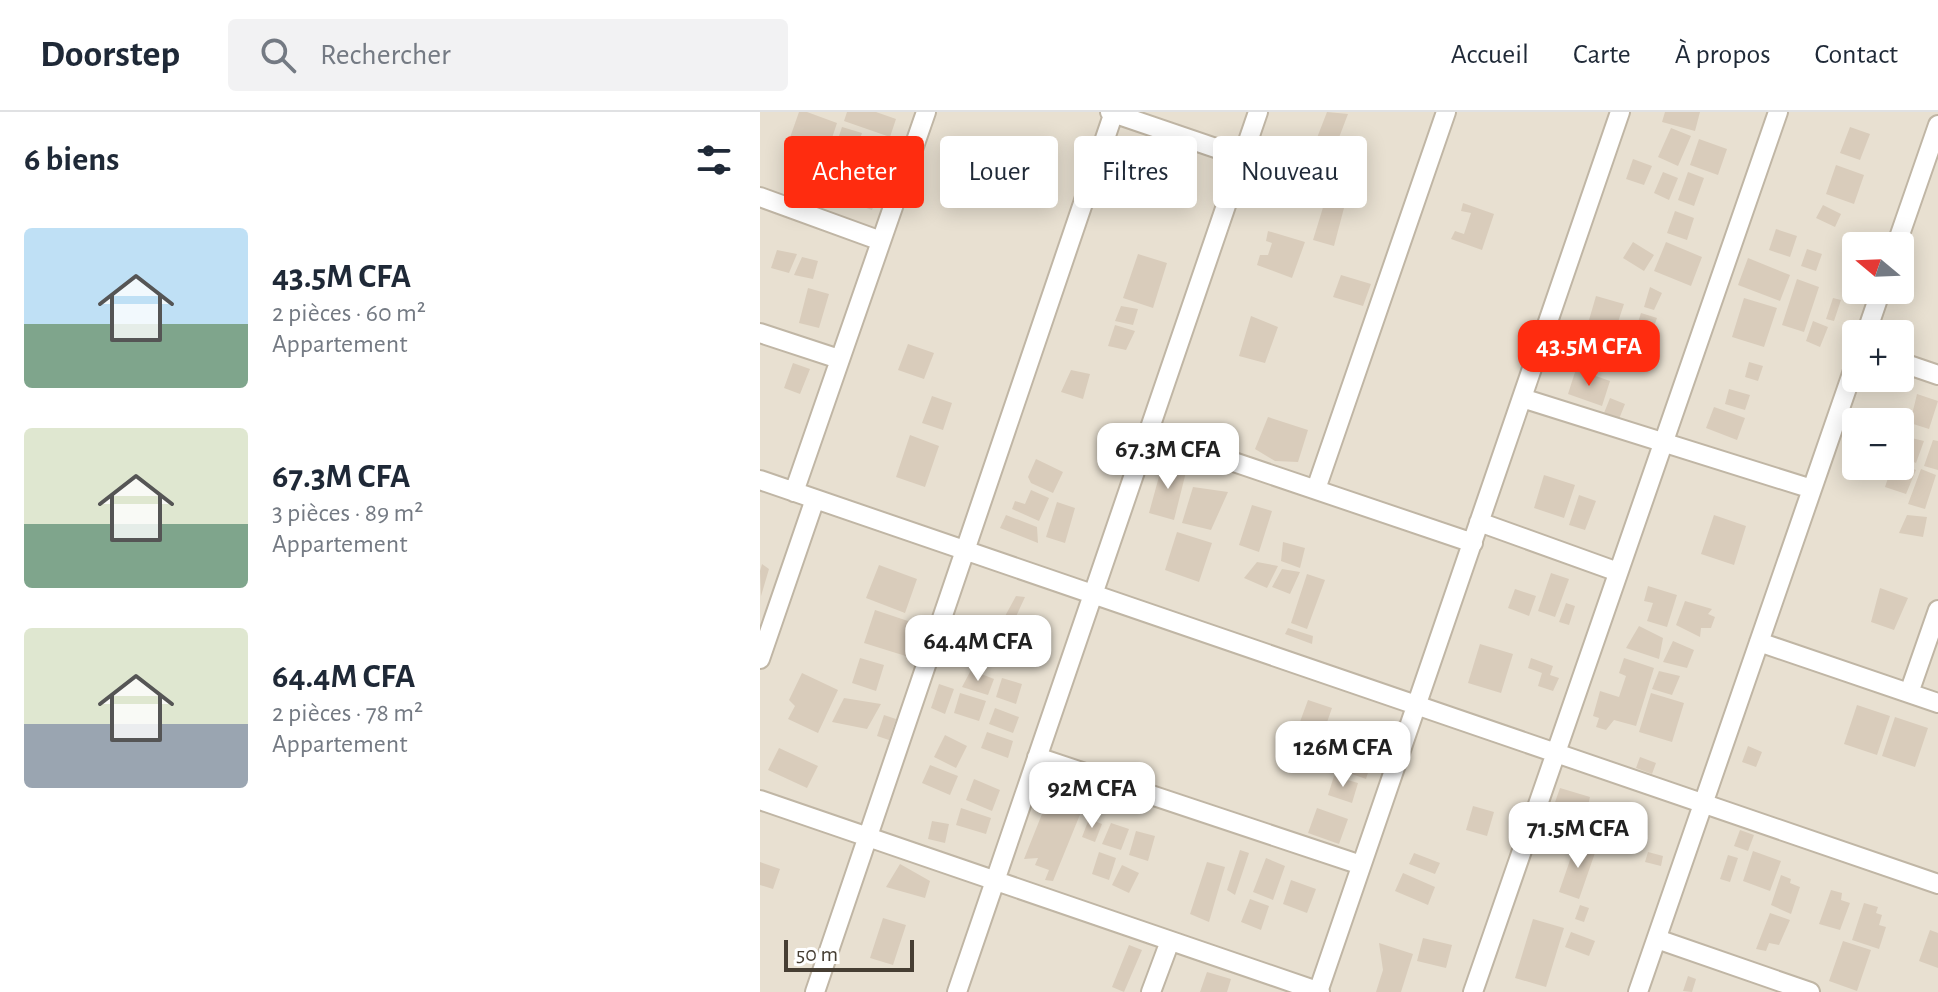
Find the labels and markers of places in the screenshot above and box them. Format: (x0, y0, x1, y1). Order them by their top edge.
pin: 43.5M CFA (1497, 320, 1681, 388)
pin: 67.3M CFA (1076, 423, 1260, 491)
pin: 64.4M CFA (886, 615, 1070, 683)
pin: 126M CFA (1260, 721, 1426, 789)
pin: 92M CFA (1018, 762, 1166, 830)
pin: 71.5M CFA (1486, 802, 1670, 870)

